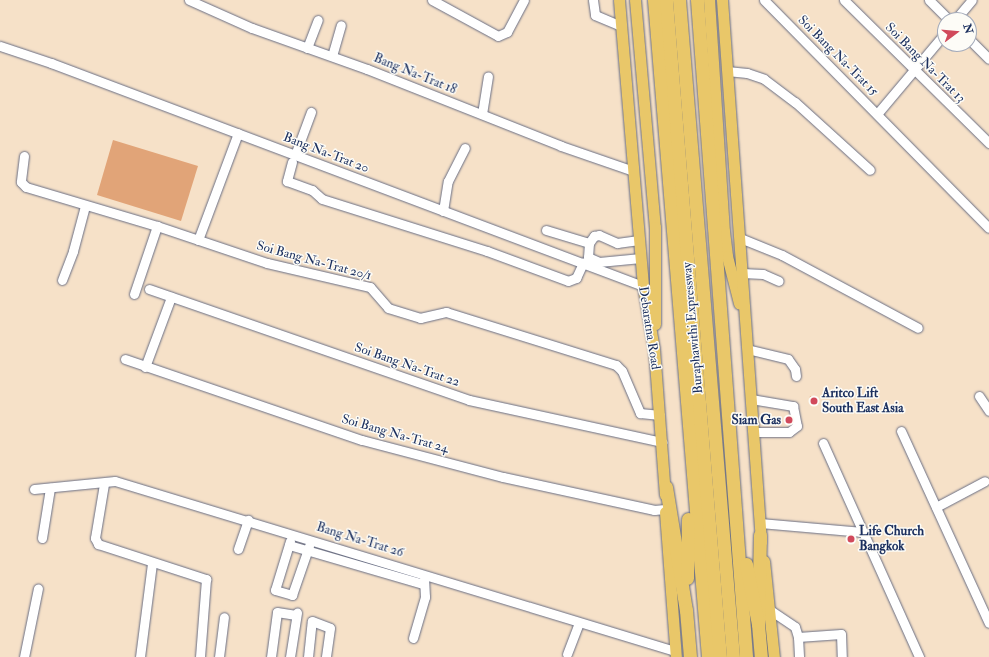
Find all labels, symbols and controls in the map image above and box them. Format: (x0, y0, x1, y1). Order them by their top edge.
north arrow (937, 12, 977, 52)
street label: Soi Bang Na-Trat 15 (795, 13, 881, 99)
street label: Soi Bang Na-Trat 13 (882, 20, 968, 106)
street label: Bang Na-Trat 18 (371, 50, 459, 98)
street label: Bang Na-Trat 20 (281, 130, 371, 176)
street label: Soi Bang Na-Trat 20/1 (255, 238, 373, 284)
street label: Buraphawithi Expressway (679, 261, 707, 395)
street label: Debaratna Road (635, 285, 663, 371)
street label: Soi Bang Na-Trat 22 (352, 340, 462, 390)
place label: Aritco Lift South East Asia (822, 386, 904, 417)
marker: Aritco Lift South East Asia (809, 396, 819, 406)
street label: Soi Bang Na-Trat 24 (340, 411, 450, 457)
place label: Siam Gas (731, 412, 781, 428)
marker: Siam Gas (784, 415, 794, 425)
street label: Bang Na-Trat 26 (314, 519, 406, 561)
place label: Life Church Bangkok (859, 524, 924, 555)
marker: Life Church Bangkok (846, 534, 856, 544)

